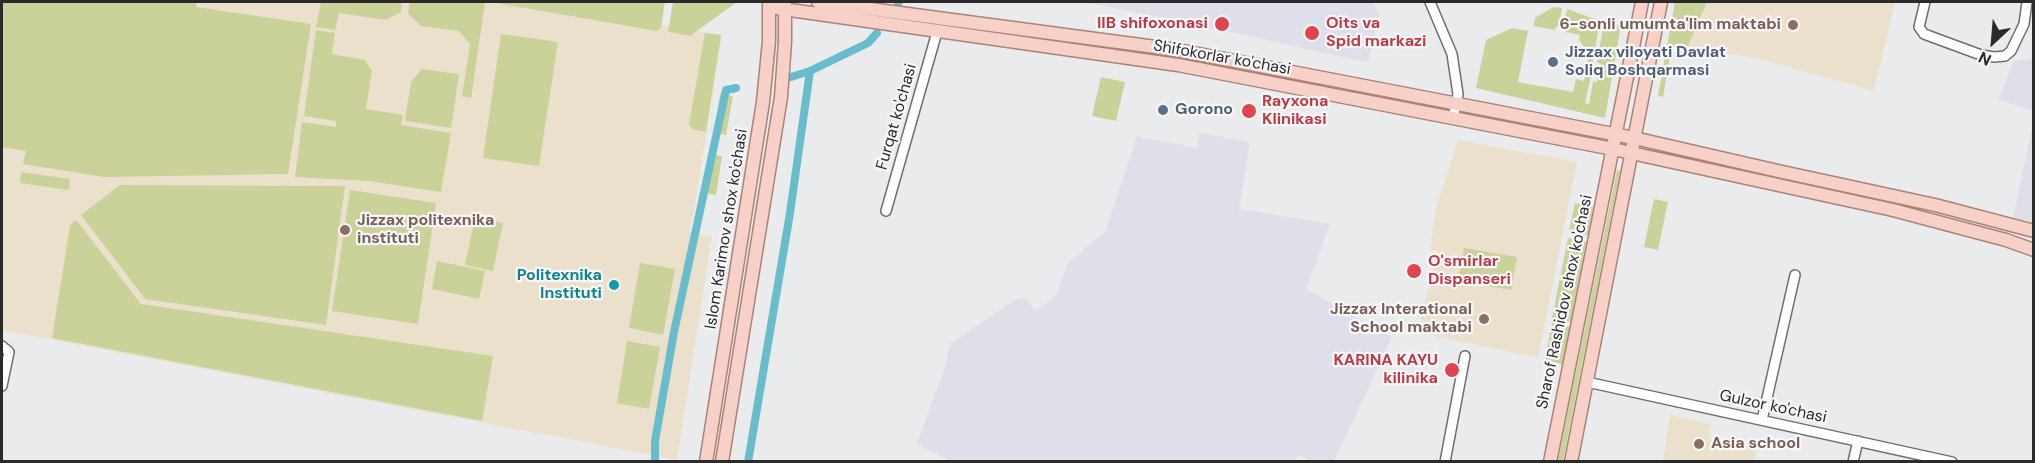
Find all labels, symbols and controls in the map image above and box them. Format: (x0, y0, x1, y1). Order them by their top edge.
north arrow (1963, 12, 2023, 72)
place label: IIB shifoxonasi (1097, 14, 1208, 34)
place label: Oits va Spid markazi (1326, 14, 1426, 52)
marker: IIB shifoxonasi (1213, 15, 1231, 33)
place label: 6-sonli umumta'lim maktabi (1559, 15, 1781, 35)
marker: 6-sonli umumta'lim maktabi (1786, 18, 1800, 32)
marker: Oits va Spid markazi (1303, 24, 1321, 42)
street label: Shifokorlar ko'chasi (1152, 36, 1292, 80)
place label: Jizzax viloyati Davlat Soliq Boshqarmasi (1565, 43, 1726, 81)
text: N (1975, 47, 1995, 71)
marker: Jizzax viloyati Davlat Soliq Boshqarmasi (1546, 55, 1560, 69)
street label: Furqat ko'chasi (873, 62, 921, 172)
place label: Rayxona Klinikasi (1262, 92, 1328, 130)
place label: Gorono (1175, 100, 1233, 120)
marker: Rayxona Klinikasi (1240, 102, 1258, 120)
marker: Gorono (1156, 103, 1170, 117)
street label: Islom Karimov shox ko'chasi (702, 128, 752, 330)
street label: Sharof Rashidov shox ko'chasi (1533, 193, 1597, 411)
place label: Jizzax politexnika instituti (357, 211, 494, 249)
marker: Jizzax politexnika instituti (338, 223, 352, 237)
place label: O'smirlar Dispanseri (1428, 252, 1511, 290)
marker: O'smirlar Dispanseri (1405, 262, 1423, 280)
place label: Politexnika Instituti (517, 266, 602, 304)
marker: Politexnika Instituti (607, 278, 621, 292)
place label: Jizzax Interational School maktabi (1330, 300, 1472, 338)
marker: Jizzax Interational School maktabi (1477, 312, 1491, 326)
place label: KARINA KAYU kilinika (1333, 351, 1438, 389)
marker: KARINA KAYU kilinika (1443, 361, 1461, 379)
street label: Gulzor ko'chasi (1718, 386, 1828, 428)
place label: Asia school (1711, 434, 1800, 454)
marker: Asia school (1692, 437, 1706, 451)

